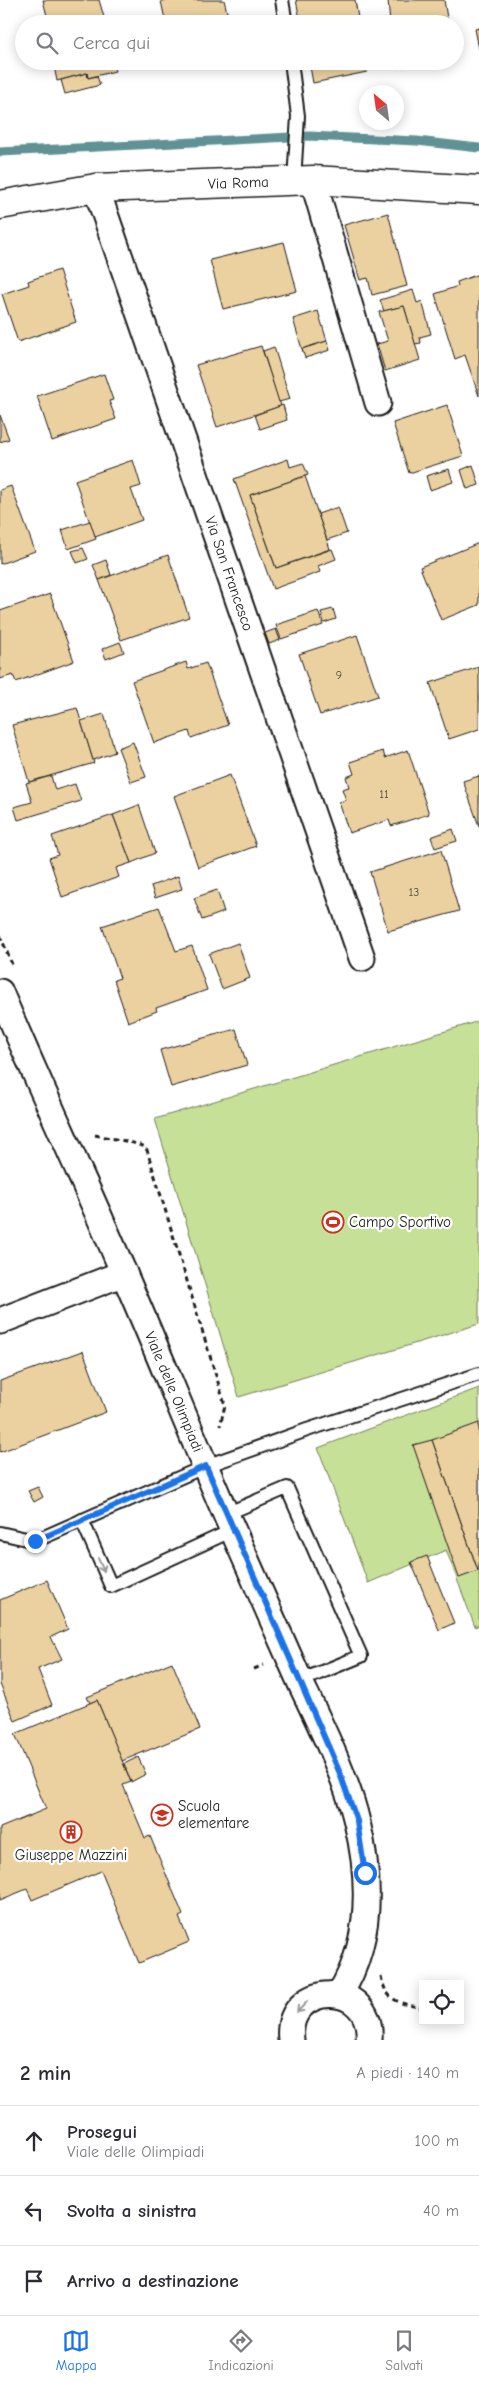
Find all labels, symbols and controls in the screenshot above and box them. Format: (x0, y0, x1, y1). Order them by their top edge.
search box (15, 15, 464, 70)
icon: search (33, 29, 61, 57)
text: Cerca qui (73, 32, 150, 54)
north arrow (359, 85, 404, 130)
street label: Via Roma (208, 173, 269, 193)
street label: Via San Francesco (201, 514, 257, 633)
house number: 9 (336, 668, 342, 682)
house number: 11 (379, 787, 389, 801)
house number: 13 (409, 885, 419, 899)
sports icon: Campo Sportivo (321, 1210, 345, 1234)
place label: Campo Sportivo (349, 1213, 451, 1231)
street label: Viale delle Olimpiadi (141, 1329, 207, 1455)
route end (24, 1530, 47, 1553)
one-way arrow (97, 1557, 107, 1572)
place label: Scuola elementare (178, 1797, 250, 1832)
school or university icon: Scuola elementare (150, 1803, 174, 1827)
building icon: Giuseppe Mazzini (59, 1820, 83, 1844)
place label: Giuseppe Mazzini (15, 1846, 127, 1864)
route start (354, 1862, 377, 1885)
map controls (419, 1980, 464, 2025)
button: locate (419, 1980, 464, 2025)
one-way arrow (296, 2001, 308, 2013)
text: 2 min (20, 2061, 71, 2085)
text: A piedi · 140 m (356, 2064, 459, 2082)
text: Prosegui (67, 2121, 137, 2143)
icon: ahead (20, 2127, 48, 2155)
text: 100 m (415, 2132, 459, 2150)
text: Viale delle Olimpiadi (67, 2143, 204, 2161)
icon: left (20, 2197, 48, 2225)
text: Svolta a sinistra (67, 2200, 197, 2222)
text: 40 m (423, 2202, 459, 2220)
icon: arrive (20, 2267, 48, 2295)
text: Arrivo a destinazione (67, 2270, 239, 2292)
tab: Mappa (56, 2327, 97, 2374)
tab: Indicazioni (208, 2327, 274, 2374)
tab: Salvati (385, 2327, 423, 2374)

